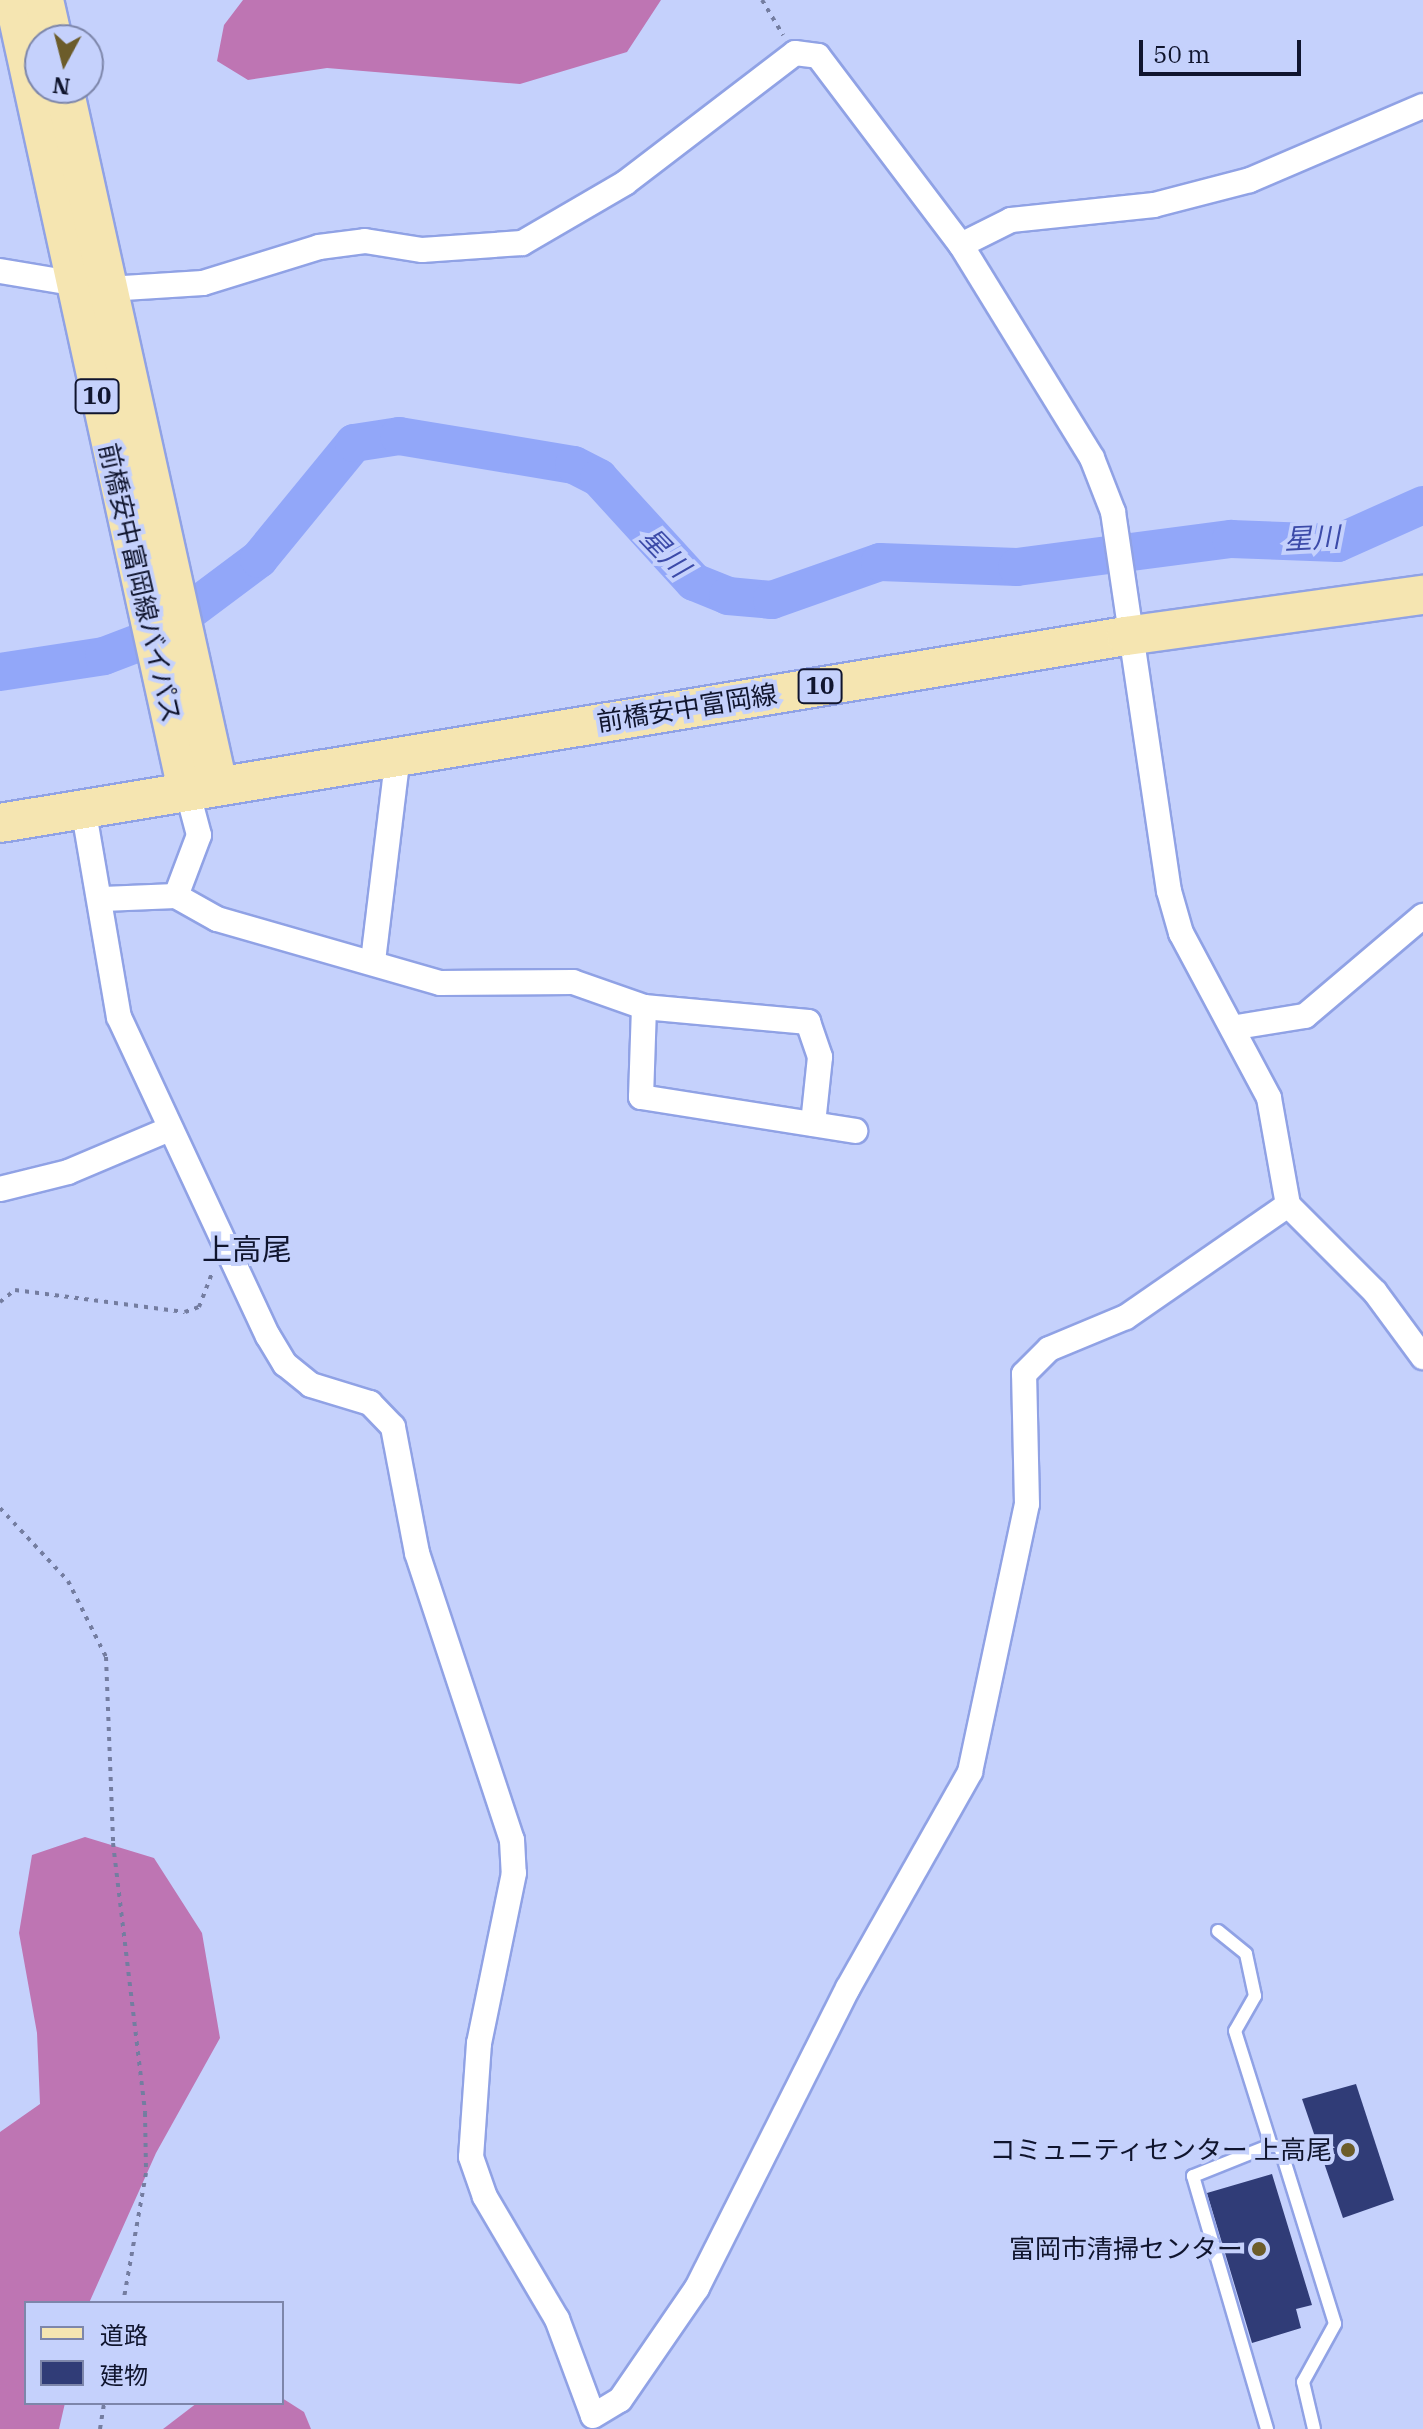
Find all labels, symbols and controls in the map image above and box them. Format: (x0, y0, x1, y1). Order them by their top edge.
north arrow (24, 24, 104, 104)
scale bar (1143, 24, 1305, 74)
text: 50 m (1153, 38, 1210, 70)
text: N (51, 71, 72, 102)
road number: 10 (73, 376, 121, 416)
street label: 前橋安中富岡線バイパス (93, 440, 187, 726)
water label: 星川 (633, 520, 697, 584)
water label: 星川 (1283, 520, 1341, 556)
road number: 10 (796, 666, 844, 706)
street label: 前橋安中富岡線 (595, 678, 779, 738)
district label: 上高尾 (202, 1231, 292, 1267)
place label: コミュニティセンター 上高尾 (988, 2134, 1332, 2166)
marker: コミュニティセンター 上高尾 (1339, 2141, 1357, 2159)
place label: 富岡市清掃センター (1009, 2233, 1243, 2265)
marker: 富岡市清掃センター (1250, 2240, 1268, 2258)
legend (24, 2301, 284, 2405)
text: 道路 (100, 2319, 148, 2351)
text: 建物 (100, 2359, 148, 2391)

